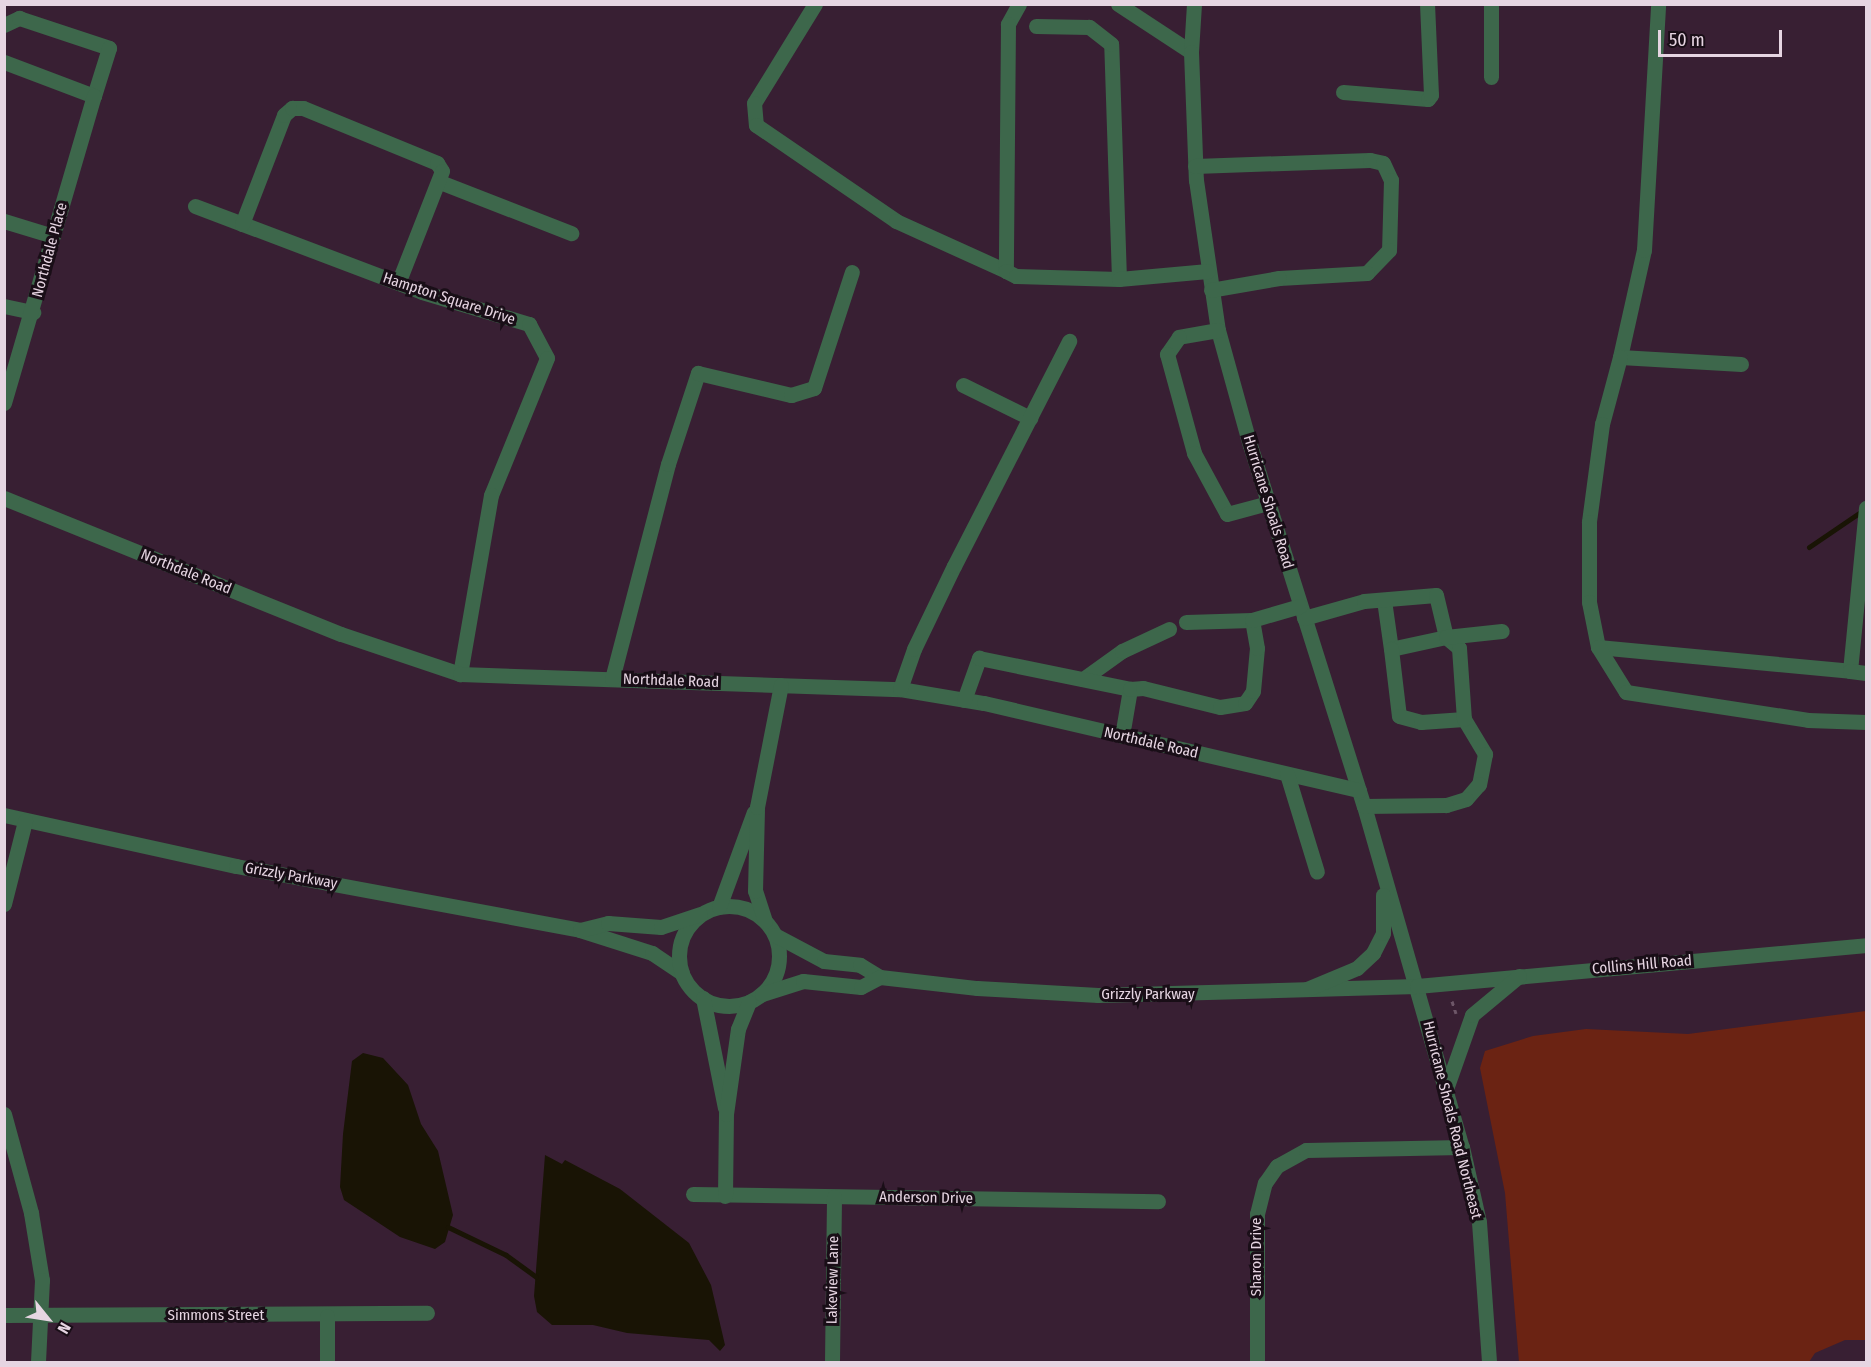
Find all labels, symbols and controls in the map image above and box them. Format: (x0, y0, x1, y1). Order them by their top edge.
scale bar (1661, 18, 1786, 56)
text: 50 m (1669, 29, 1705, 51)
street label: Northdale Place (29, 201, 71, 299)
street label: Hampton Square Drive (381, 269, 517, 329)
street label: Hurricane Shoals Road (1239, 433, 1297, 571)
street label: Northdale Road (138, 546, 234, 598)
street label: Northdale Road (623, 670, 719, 692)
street label: Northdale Road (1102, 723, 1200, 763)
street label: Grizzly Parkway (243, 859, 339, 893)
street label: Collins Hill Road (1591, 952, 1693, 978)
street label: Grizzly Parkway (1101, 986, 1195, 1004)
street label: Hurricane Shoals Road Northeast (1419, 1019, 1485, 1221)
street label: Anderson Drive (879, 1188, 973, 1208)
street label: Sharon Drive (1248, 1218, 1266, 1296)
street label: Lakeview Lane (823, 1236, 843, 1324)
north arrow (18, 1289, 78, 1349)
street label: Simmons Street (168, 1307, 264, 1325)
text: N (53, 1319, 75, 1337)

